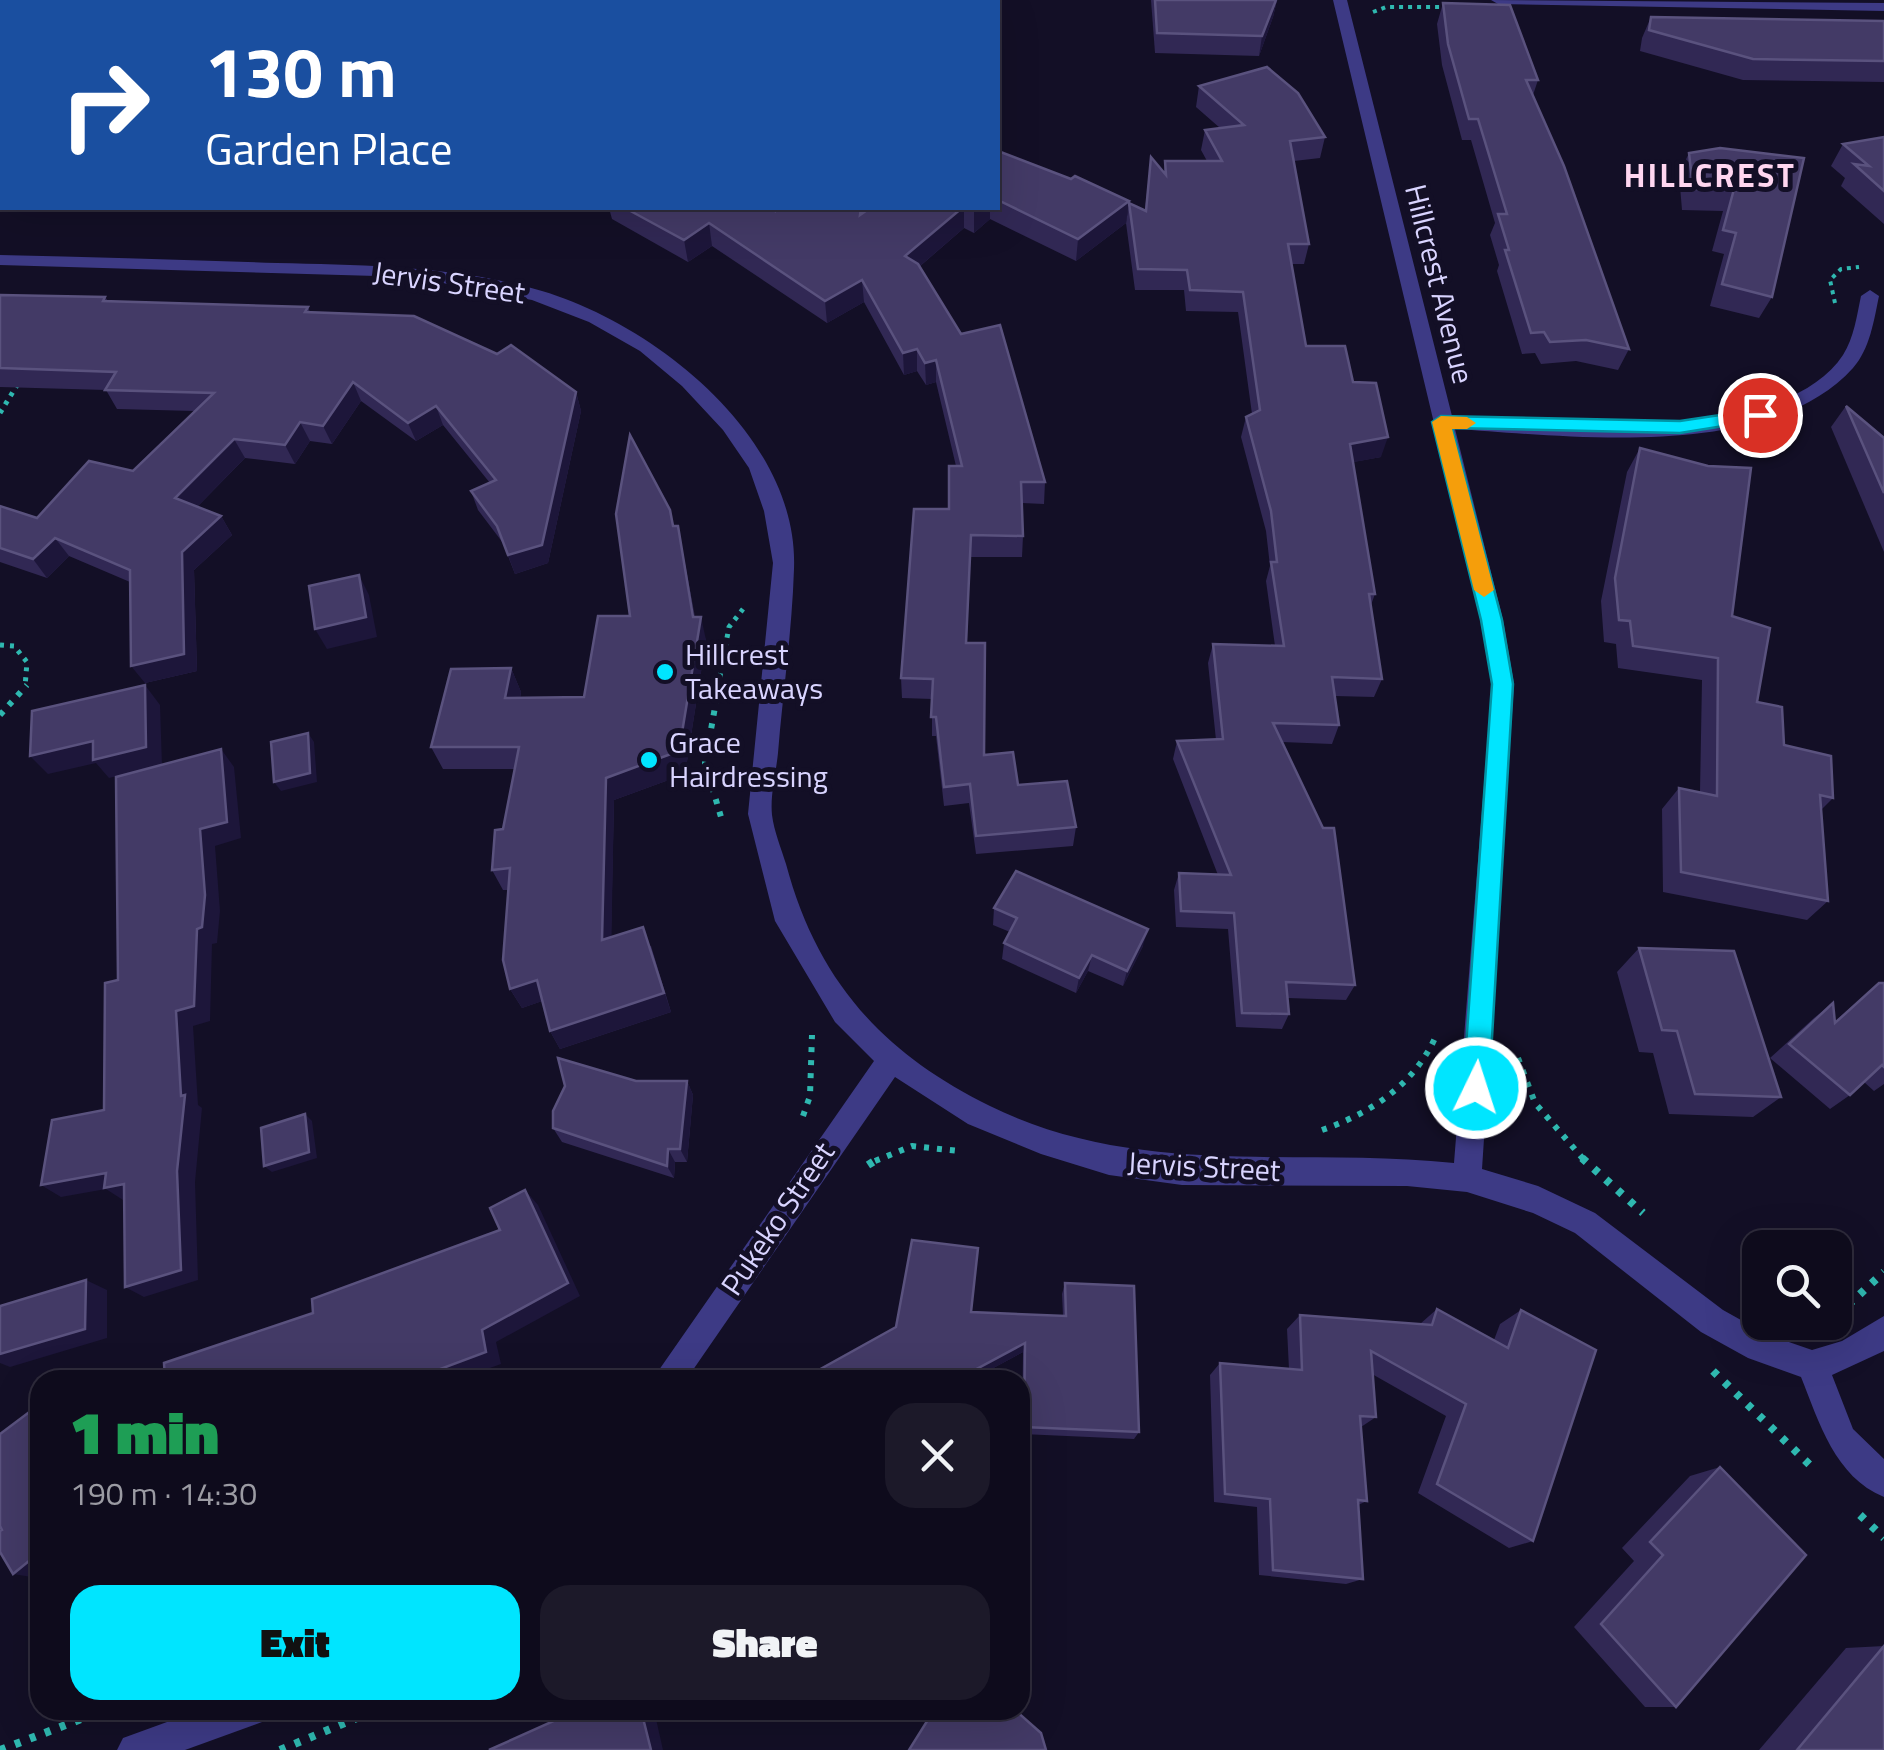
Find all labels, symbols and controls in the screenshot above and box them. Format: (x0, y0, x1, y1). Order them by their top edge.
text: 130 m (205, 18, 397, 124)
icon: right (40, 40, 170, 170)
text: Garden Place (205, 114, 453, 182)
district label: HILLCREST (1624, 151, 1796, 199)
street label: Hillcrest Avenue (1393, 179, 1487, 388)
street label: Jervis Street (370, 249, 529, 315)
pin (1718, 373, 1803, 458)
icon: arrive (1733, 388, 1788, 443)
place label: Hillcrest Takeaways (685, 631, 823, 711)
marker: Hillcrest Takeaways (654, 661, 676, 683)
place label: Grace Hairdressing (669, 719, 828, 799)
marker: Grace Hairdressing (638, 749, 660, 771)
position arrow (1424, 1036, 1528, 1140)
street label: Pukeko Street (709, 1132, 846, 1305)
street label: Jervis Street (1126, 1139, 1282, 1193)
map controls (1742, 1230, 1852, 1340)
button: search (1742, 1230, 1852, 1340)
text: 1 min (70, 1386, 219, 1477)
button: close (885, 1403, 990, 1508)
text: 190 m · 14:30 (70, 1469, 257, 1517)
button: Exit (70, 1585, 520, 1700)
button: Share (540, 1585, 990, 1700)

